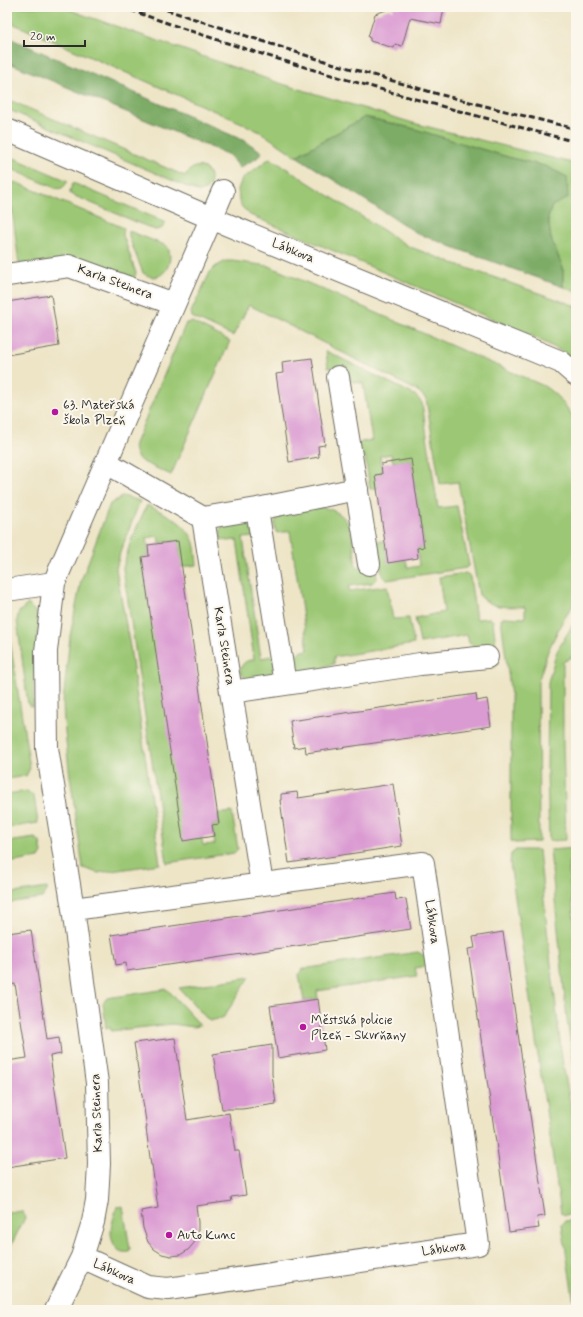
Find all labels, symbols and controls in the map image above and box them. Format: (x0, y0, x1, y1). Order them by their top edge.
scale bar (24, 22, 85, 48)
text: 20 m (30, 29, 56, 45)
street label: Lábkova (269, 235, 317, 267)
street label: Karla Steinera (75, 260, 155, 304)
place label: 63. Mateřská škola Plzeň (63, 397, 135, 429)
marker: 63. Mateřská škola Plzeň (50, 407, 60, 417)
street label: Karla Steinera (209, 606, 239, 686)
street label: Lábkova (420, 899, 444, 946)
place label: Městská policie Plzeň - Skvrňany (311, 1012, 407, 1044)
marker: Městská policie Plzeň - Skvrňany (298, 1022, 308, 1032)
street label: Karla Steinera (87, 1073, 107, 1153)
place label: Auto Kunc (177, 1227, 236, 1244)
marker: Auto Kunc (164, 1230, 174, 1240)
street label: Lábkova (421, 1237, 468, 1261)
street label: Lábkova (90, 1255, 138, 1289)

